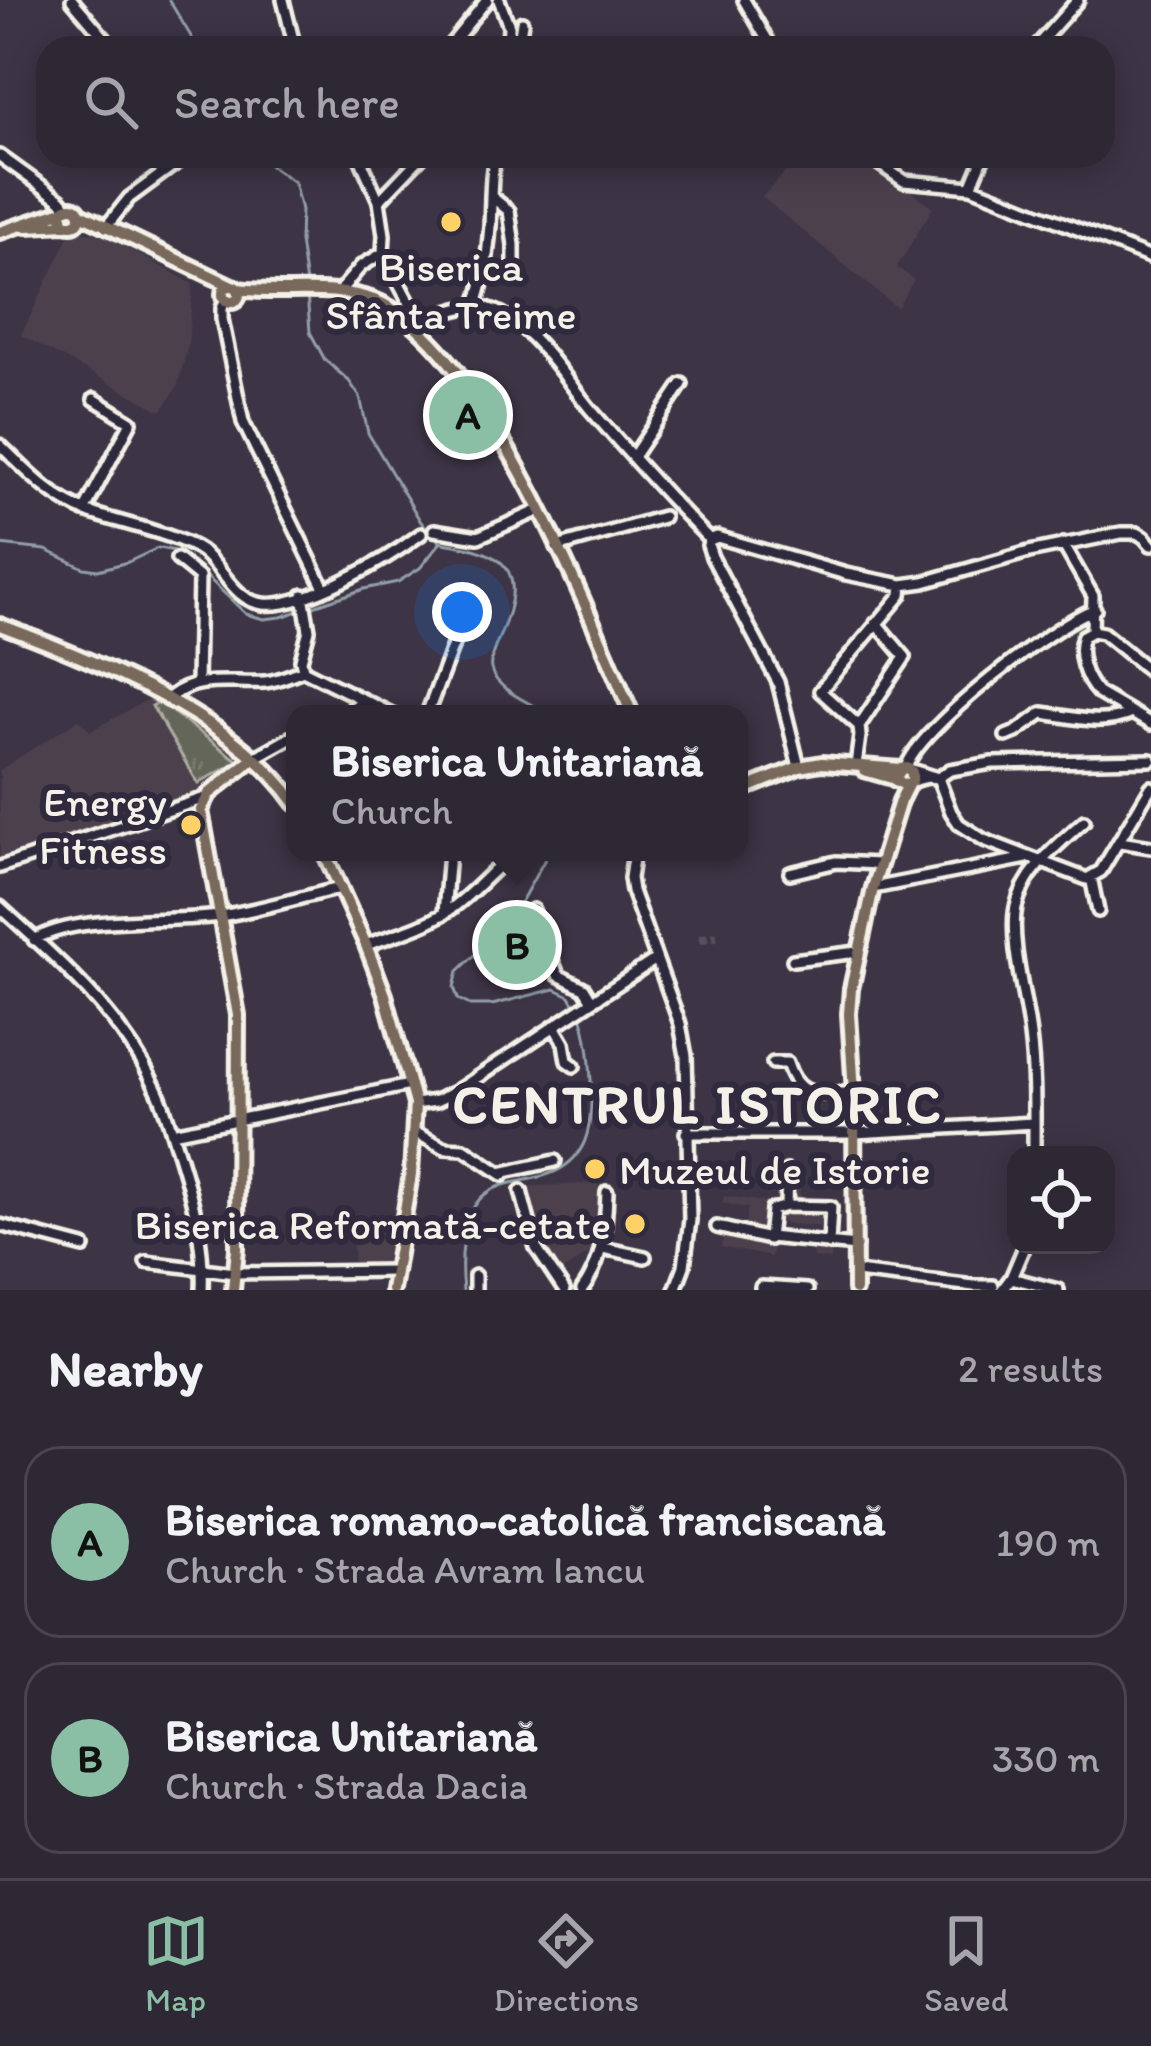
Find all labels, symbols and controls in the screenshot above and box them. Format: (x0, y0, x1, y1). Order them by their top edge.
search box (36, 36, 1115, 168)
icon: search (78, 69, 144, 135)
text: Search here (174, 75, 400, 129)
marker: Biserica Sfânta Treime (438, 209, 464, 235)
place label: Biserica Sfânta Treime (325, 241, 577, 340)
pin: A (429, 370, 507, 460)
your location (432, 582, 492, 642)
popup (286, 705, 748, 861)
text: Biserica Unitariană (331, 733, 703, 787)
place label: Energy Fitness (39, 776, 167, 875)
text: Church (331, 787, 452, 834)
marker: Energy Fitness (178, 812, 204, 838)
pin: B (478, 900, 556, 990)
district label: CENTRUL ISTORIC (452, 1072, 944, 1137)
place label: Muzeul de Istorie (619, 1144, 930, 1195)
map controls (1007, 1146, 1115, 1254)
button: locate (1007, 1146, 1115, 1254)
marker: Muzeul de Istorie (582, 1156, 608, 1182)
place label: Biserica Reformată-cetate (135, 1199, 611, 1250)
marker: Biserica Reformată-cetate (622, 1211, 648, 1237)
text: Nearby (48, 1338, 203, 1399)
text: 2 results (958, 1345, 1103, 1392)
text: Biserica romano-catolică franciscană (165, 1492, 885, 1546)
text: A (78, 1519, 102, 1566)
text: 190 m (996, 1519, 1100, 1566)
text: Church · Strada Avram Iancu (165, 1546, 645, 1593)
text: Biserica Unitariană (165, 1708, 537, 1762)
text: B (77, 1735, 103, 1782)
text: 330 m (992, 1735, 1100, 1782)
text: Church · Strada Dacia (165, 1762, 528, 1809)
tab: Map (143, 1908, 209, 2019)
tab: Directions (494, 1908, 639, 2019)
tab: Saved (924, 1908, 1008, 2019)

